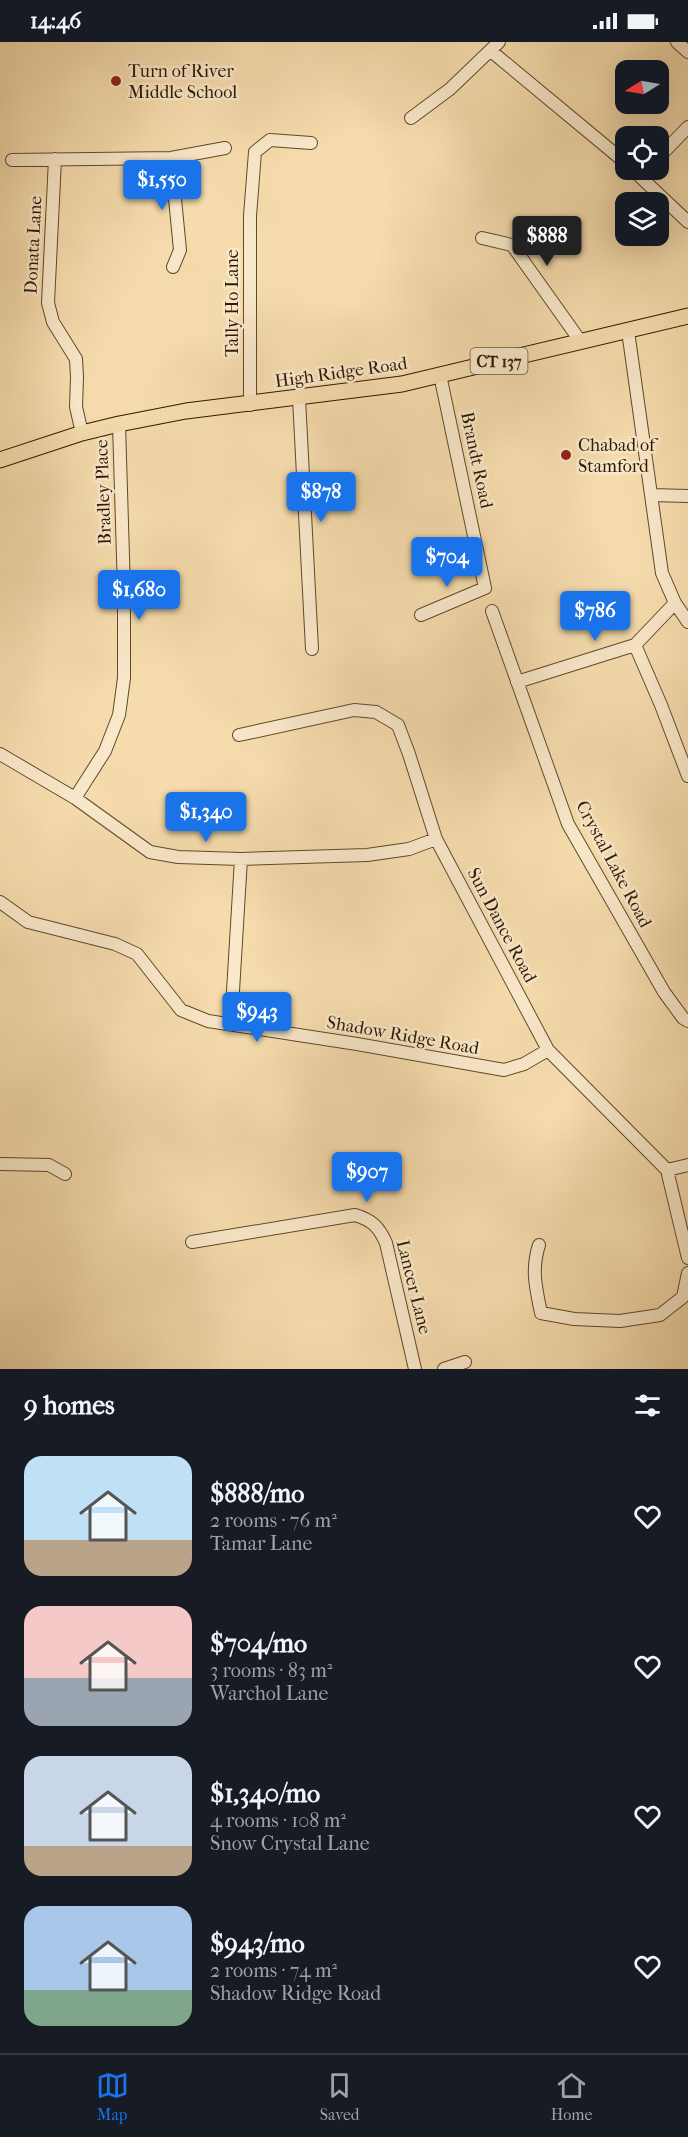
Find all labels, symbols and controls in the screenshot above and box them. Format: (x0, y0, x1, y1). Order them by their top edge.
text: 14:46 (30, 8, 81, 34)
north arrow (615, 60, 669, 114)
map controls (615, 60, 669, 246)
place label: Turn of River Middle School (128, 61, 237, 103)
marker: Turn of River Middle School (109, 74, 123, 88)
button: locate (615, 126, 669, 180)
pin: $1,550 (113, 160, 211, 211)
text: $1,550 (137, 168, 187, 191)
button: layers (615, 192, 669, 246)
street label: Donata Lane (20, 195, 47, 295)
pin: $888 (511, 216, 583, 267)
text: $888 (526, 224, 568, 247)
street label: Tally Ho Lane (222, 249, 243, 357)
road number: CT 137 (470, 348, 528, 374)
street label: High Ridge Road (273, 353, 409, 392)
street label: Brandt Road (456, 410, 497, 511)
place label: Chabad of Stamford (578, 435, 659, 477)
street label: Bradley Place (91, 439, 116, 545)
marker: Chabad of Stamford (559, 448, 573, 462)
pin: $878 (285, 472, 357, 523)
text: $878 (301, 480, 341, 503)
pin: $704 (411, 537, 483, 588)
text: $704 (425, 545, 469, 568)
pin: $1,680 (90, 570, 188, 621)
text: $1,680 (112, 578, 166, 601)
pin: $786 (559, 591, 631, 642)
text: $786 (574, 599, 616, 622)
pin: $1,340 (157, 792, 255, 843)
street label: Crystal Lake Road (571, 797, 656, 931)
text: $1,340 (179, 800, 233, 823)
street label: Sun Dance Road (462, 864, 541, 986)
pin: $943 (221, 992, 293, 1043)
text: $943 (236, 1000, 278, 1023)
street label: Shadow Ridge Road (325, 1012, 481, 1059)
pin: $907 (331, 1152, 403, 1203)
text: $907 (346, 1160, 388, 1183)
street label: Lancer Lane (392, 1238, 435, 1337)
icon: filters (631, 1389, 664, 1422)
text: 9 homes (24, 1390, 115, 1421)
text: $888/mo (210, 1478, 305, 1509)
icon: home (72, 1480, 144, 1552)
icon: heart (631, 1500, 664, 1533)
text: 2 rooms · 76 m² (210, 1509, 337, 1532)
text: Tamar Lane (210, 1532, 312, 1555)
text: $704/mo (210, 1628, 307, 1659)
icon: home (72, 1630, 144, 1702)
icon: heart (631, 1650, 664, 1683)
text: 3 rooms · 83 m² (210, 1659, 333, 1682)
text: Warchol Lane (210, 1682, 328, 1705)
text: $1,340/mo (210, 1778, 320, 1809)
icon: home (72, 1780, 144, 1852)
icon: heart (631, 1800, 664, 1833)
text: 4 rooms · 108 m² (210, 1809, 346, 1832)
text: Snow Crystal Lane (210, 1832, 370, 1855)
text: $943/mo (210, 1928, 305, 1959)
icon: home (72, 1930, 144, 2002)
icon: heart (631, 1950, 664, 1983)
text: 2 rooms · 74 m² (210, 1959, 337, 1982)
text: Shadow Ridge Road (210, 1982, 381, 2005)
tab: Map (96, 2069, 129, 2124)
tab: Saved (320, 2069, 360, 2124)
tab: Home (551, 2069, 592, 2124)

